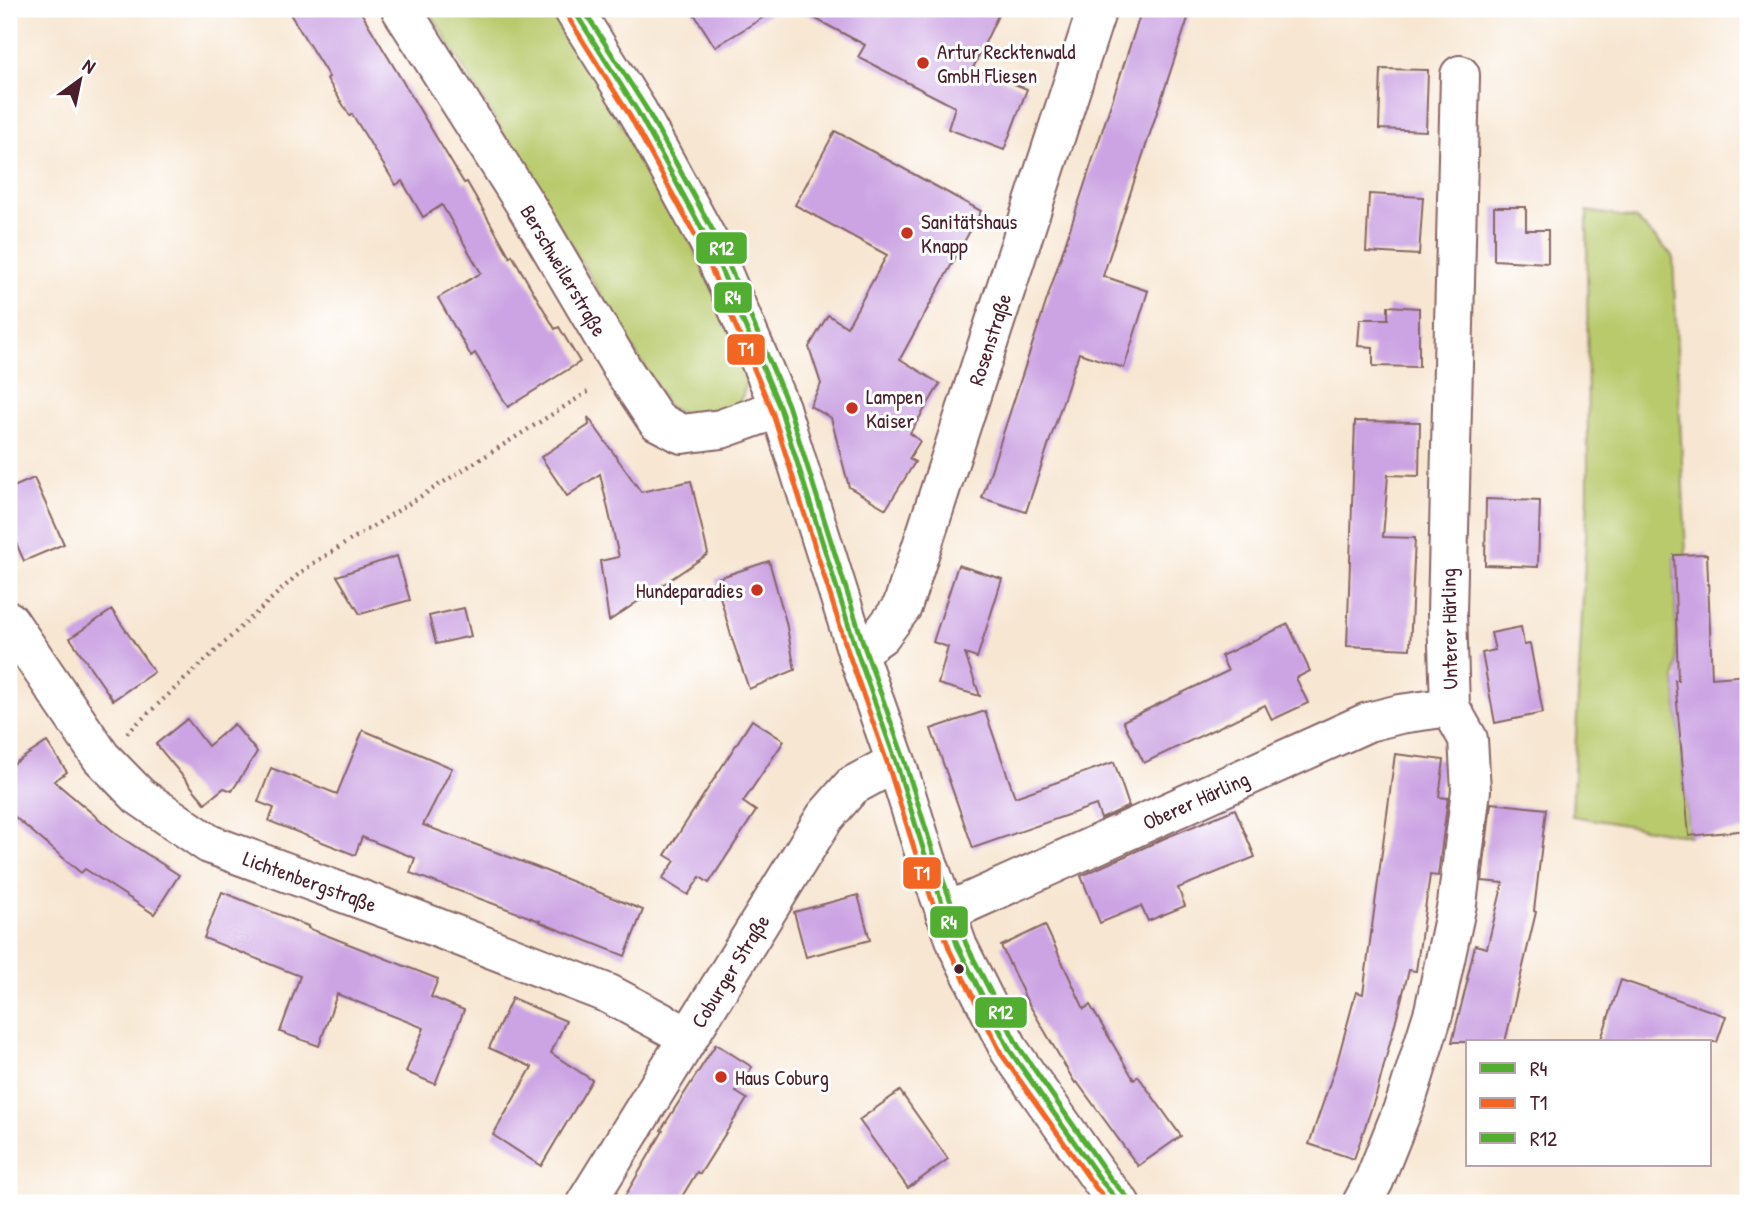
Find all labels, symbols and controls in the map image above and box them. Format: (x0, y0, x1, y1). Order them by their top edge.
place label: Artur Recktenwald GmbH Fliesen (937, 37, 1075, 90)
north arrow (46, 46, 116, 116)
text: N (78, 52, 101, 79)
marker: Artur Recktenwald GmbH Fliesen (915, 55, 931, 71)
street label: Berschweilerstraße (514, 199, 614, 341)
place label: Sanitätshaus Knapp (921, 207, 1017, 260)
marker: Sanitätshaus Knapp (899, 225, 915, 241)
line badge: R12 (695, 231, 748, 265)
text: R12 (710, 235, 734, 261)
line badge: R4 (713, 281, 753, 314)
text: R4 (725, 284, 741, 310)
street label: Rosenstraße (961, 290, 1018, 389)
line badge: T1 (726, 333, 766, 366)
text: T1 (737, 336, 754, 362)
place label: Lampen Kaiser (866, 382, 923, 435)
marker: Lampen Kaiser (844, 400, 860, 416)
street label: Unterer Härling (1433, 568, 1465, 690)
place label: Hundeparadies (636, 576, 743, 605)
marker: Hundeparadies (749, 582, 765, 598)
street label: Oberer Härling (1138, 763, 1253, 836)
street label: Lichtenbergstraße (239, 843, 381, 918)
line badge: T1 (902, 856, 942, 890)
text: T1 (913, 860, 930, 886)
line badge: R4 (929, 905, 969, 939)
street label: Coburger Straße (684, 909, 776, 1033)
text: R4 (941, 909, 957, 935)
unlabelled marker (952, 962, 966, 976)
line badge: R12 (974, 996, 1028, 1029)
text: R12 (989, 999, 1013, 1025)
legend (1466, 1040, 1712, 1166)
text: R4 (1530, 1054, 1548, 1083)
place label: Haus Coburg (735, 1063, 829, 1092)
marker: Haus Coburg (713, 1069, 729, 1085)
text: T1 (1530, 1088, 1547, 1117)
text: R12 (1530, 1124, 1557, 1153)

